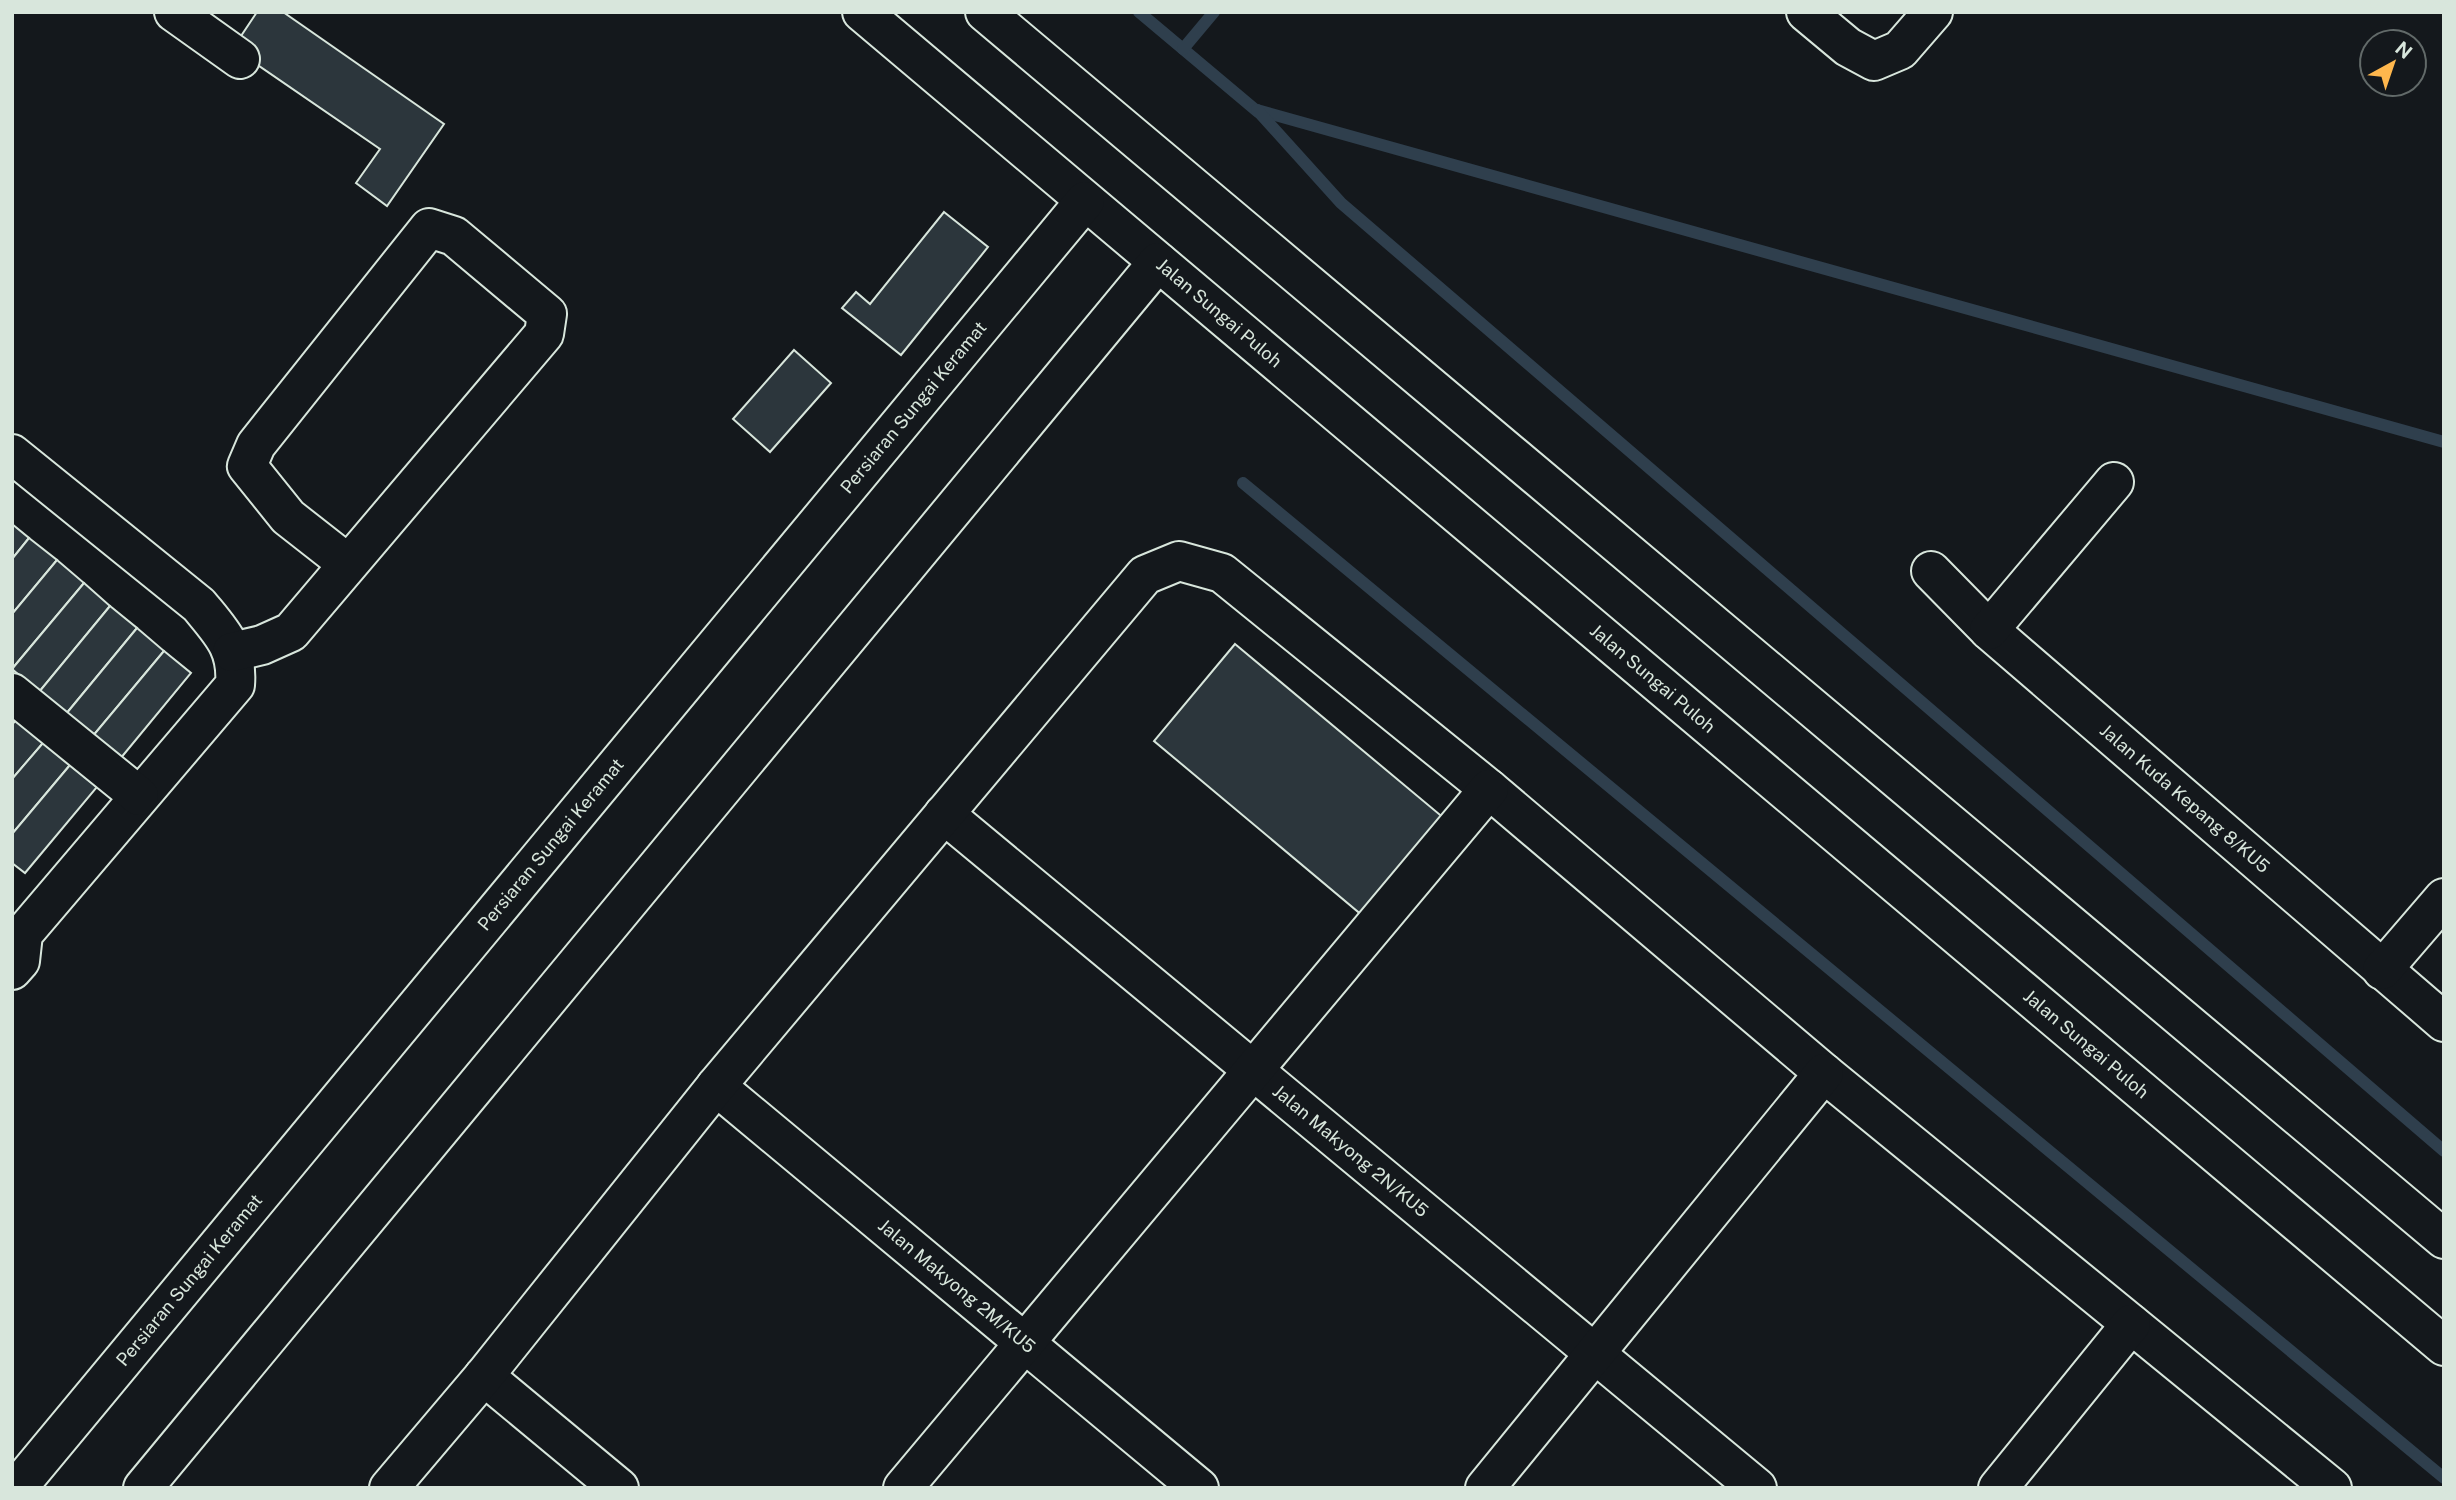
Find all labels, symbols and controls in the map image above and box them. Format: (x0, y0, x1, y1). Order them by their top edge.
north arrow (2358, 28, 2428, 98)
text: N (2391, 37, 2417, 63)
street label: Jalan Sungai Puloh (1152, 254, 1286, 371)
street label: Persiaran Sungai Keramat (836, 317, 991, 497)
street label: Jalan Sungai Puloh (1586, 619, 1720, 737)
street label: Jalan Kuda Kepang 8/KU5 (2096, 719, 2274, 877)
street label: Persiaran Sungai Keramat (473, 754, 628, 935)
street label: Jalan Sungai Puloh (2019, 985, 2153, 1102)
street label: Jalan Makyong 2N/KU5 (1269, 1080, 1433, 1221)
street label: Persiaran Sungai Keramat (112, 1190, 266, 1370)
street label: Jalan Makyong 2M/KU5 (874, 1214, 1040, 1357)

